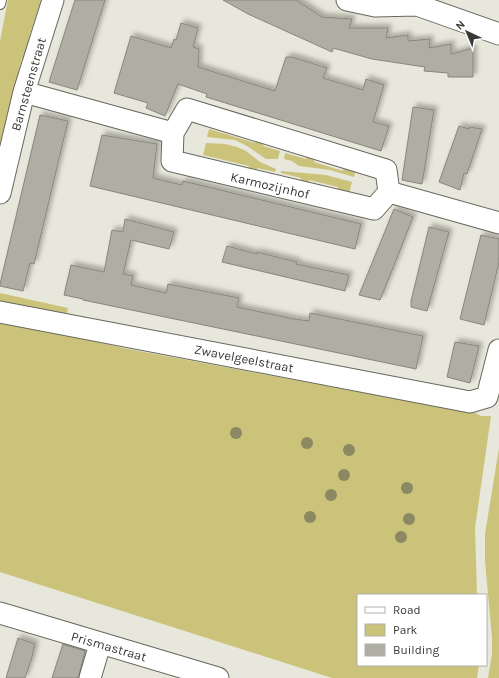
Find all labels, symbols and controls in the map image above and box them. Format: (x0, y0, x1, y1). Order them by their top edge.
north arrow (447, 12, 487, 52)
text: N (453, 18, 468, 33)
street label: Barnsteenstraat (8, 36, 49, 133)
street label: Karmozijnhof (229, 169, 311, 202)
street label: Zwavelgeelstraat (193, 341, 295, 376)
legend (357, 594, 487, 666)
text: Road (393, 603, 421, 617)
text: Park (393, 623, 418, 637)
street label: Prismastraat (70, 629, 148, 664)
text: Building (393, 643, 440, 657)

